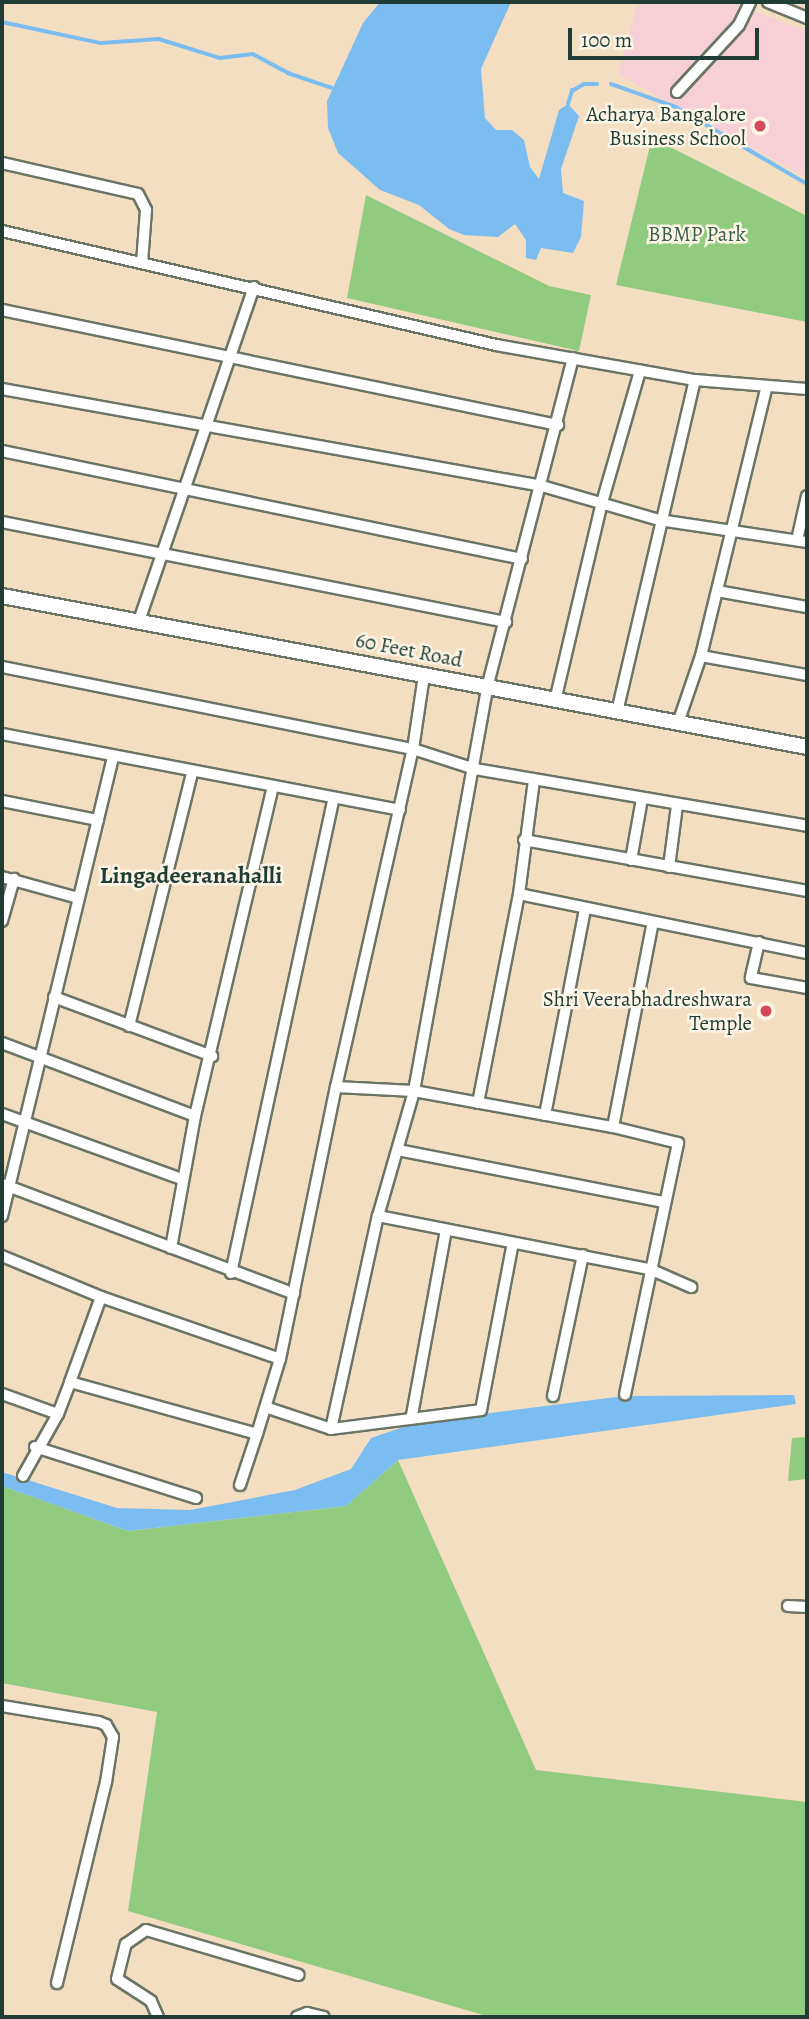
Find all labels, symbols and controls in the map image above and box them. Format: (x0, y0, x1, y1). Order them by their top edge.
scale bar (571, 14, 762, 58)
text: 100 m (581, 26, 632, 54)
place label: Acharya Bangalore Business School (586, 101, 746, 151)
marker: Acharya Bangalore Business School (752, 118, 768, 134)
park label: BBMP Park (648, 221, 746, 247)
street label: 60 Feet Road (353, 627, 465, 673)
district label: Lingadeeranahalli (100, 862, 282, 890)
place label: Shri Veerabhadreshwara Temple (543, 986, 752, 1036)
marker: Shri Veerabhadreshwara Temple (758, 1003, 774, 1019)

